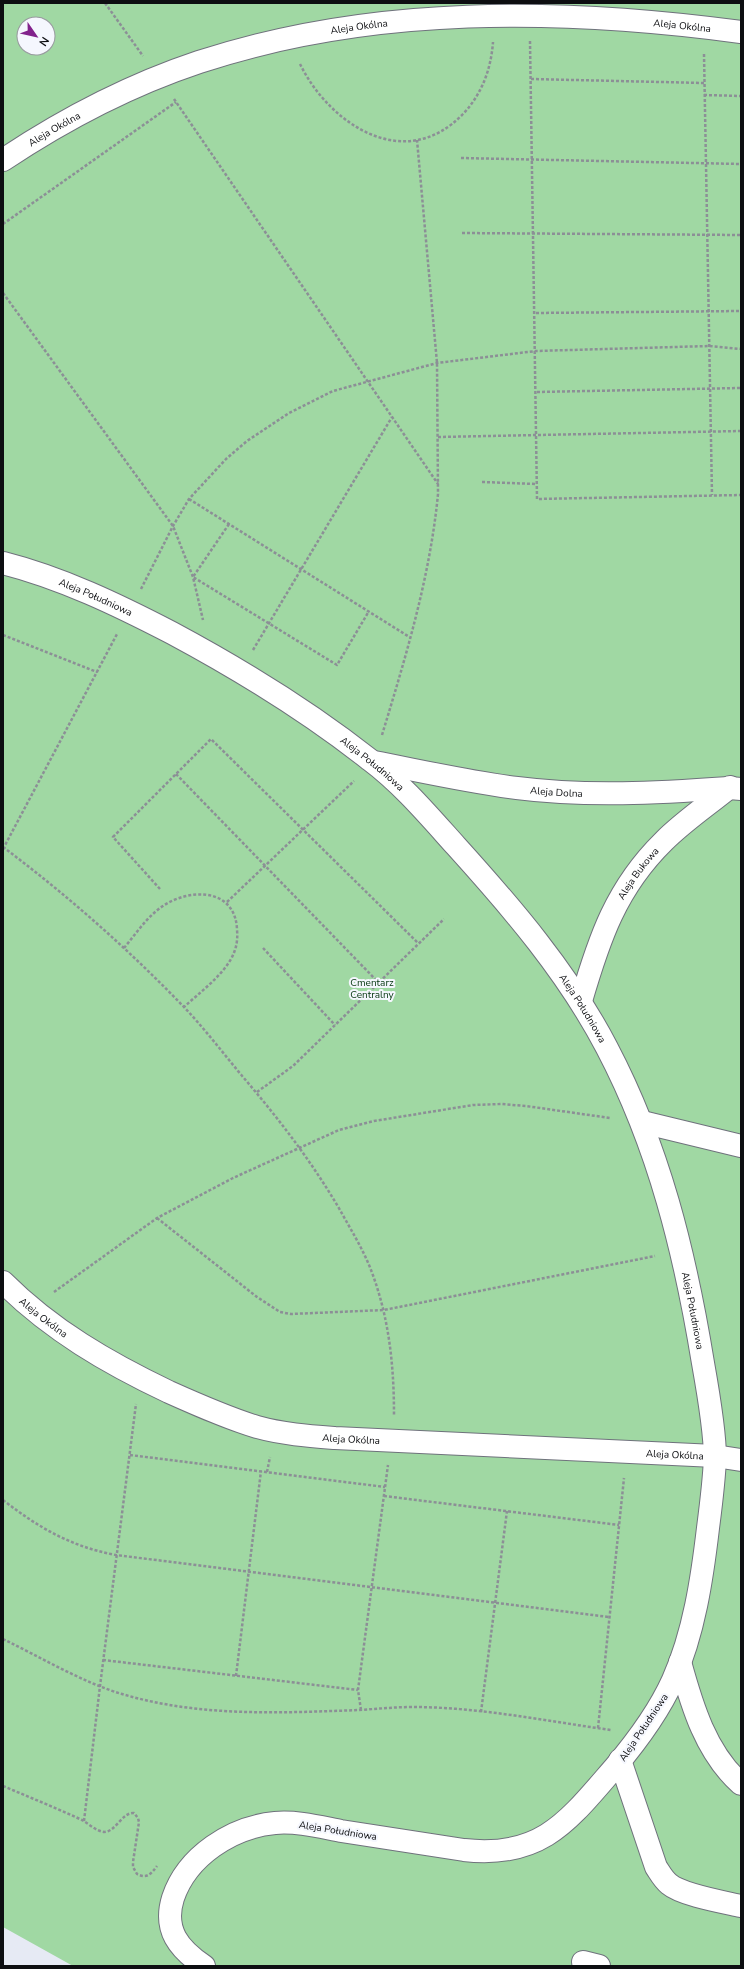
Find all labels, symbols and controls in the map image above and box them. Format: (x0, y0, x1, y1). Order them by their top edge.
north arrow (16, 16, 56, 56)
street label: Aleja Okólna (329, 16, 389, 38)
street label: Aleja Okólna (653, 16, 712, 36)
text: N (35, 34, 52, 49)
street label: Aleja Okólna (26, 109, 83, 150)
street label: Aleja Południowa (57, 575, 135, 620)
street label: Aleja Południowa (337, 734, 407, 794)
street label: Aleja Dolna (529, 784, 583, 801)
street label: Aleja Bukowa (615, 845, 662, 902)
street label: Aleja Południowa (555, 971, 609, 1046)
park label: Cmentarz Centralny (350, 976, 395, 1002)
street label: Aleja Południowa (678, 1271, 707, 1351)
street label: Aleja Okólna (16, 1295, 70, 1341)
street label: Aleja Okólna (322, 1431, 380, 1448)
street label: Aleja Okólna (646, 1447, 704, 1463)
street label: Aleja Południowa (616, 1691, 672, 1764)
street label: Aleja Południowa (298, 1818, 378, 1844)

